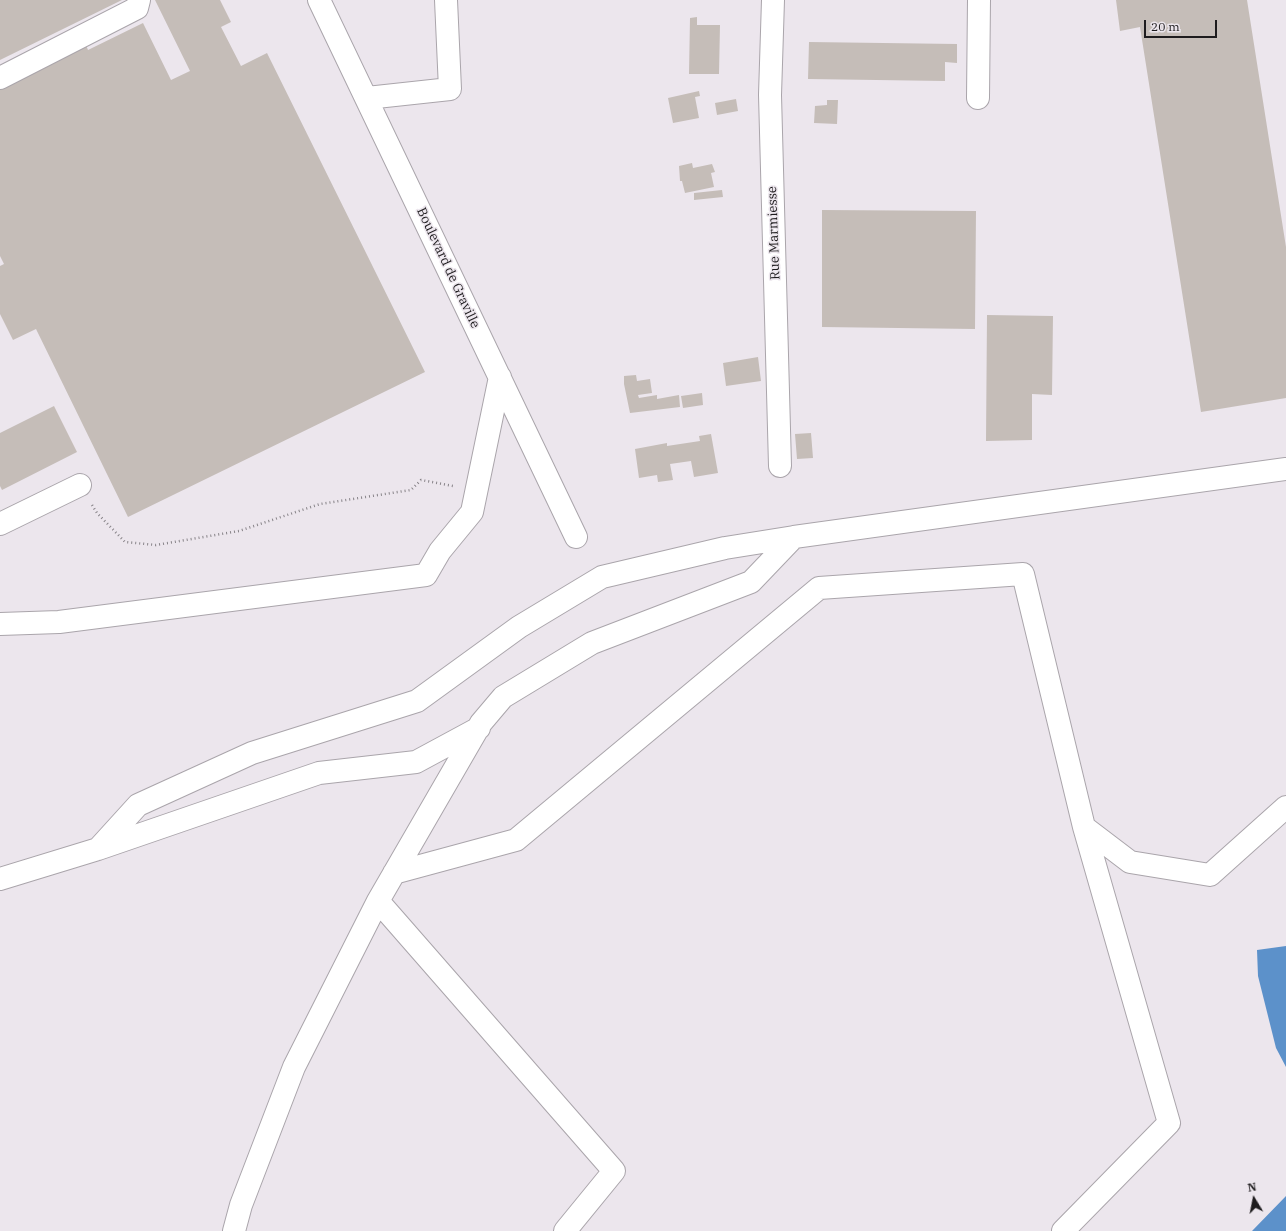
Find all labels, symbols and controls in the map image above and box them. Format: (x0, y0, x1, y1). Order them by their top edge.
scale bar (1146, 12, 1219, 38)
text: 20 m (1151, 19, 1180, 34)
street label: Rue Marmiesse (765, 186, 783, 280)
street label: Boulevard de Graville (413, 205, 483, 331)
north arrow (1234, 1179, 1274, 1219)
text: N (1246, 1180, 1257, 1195)

